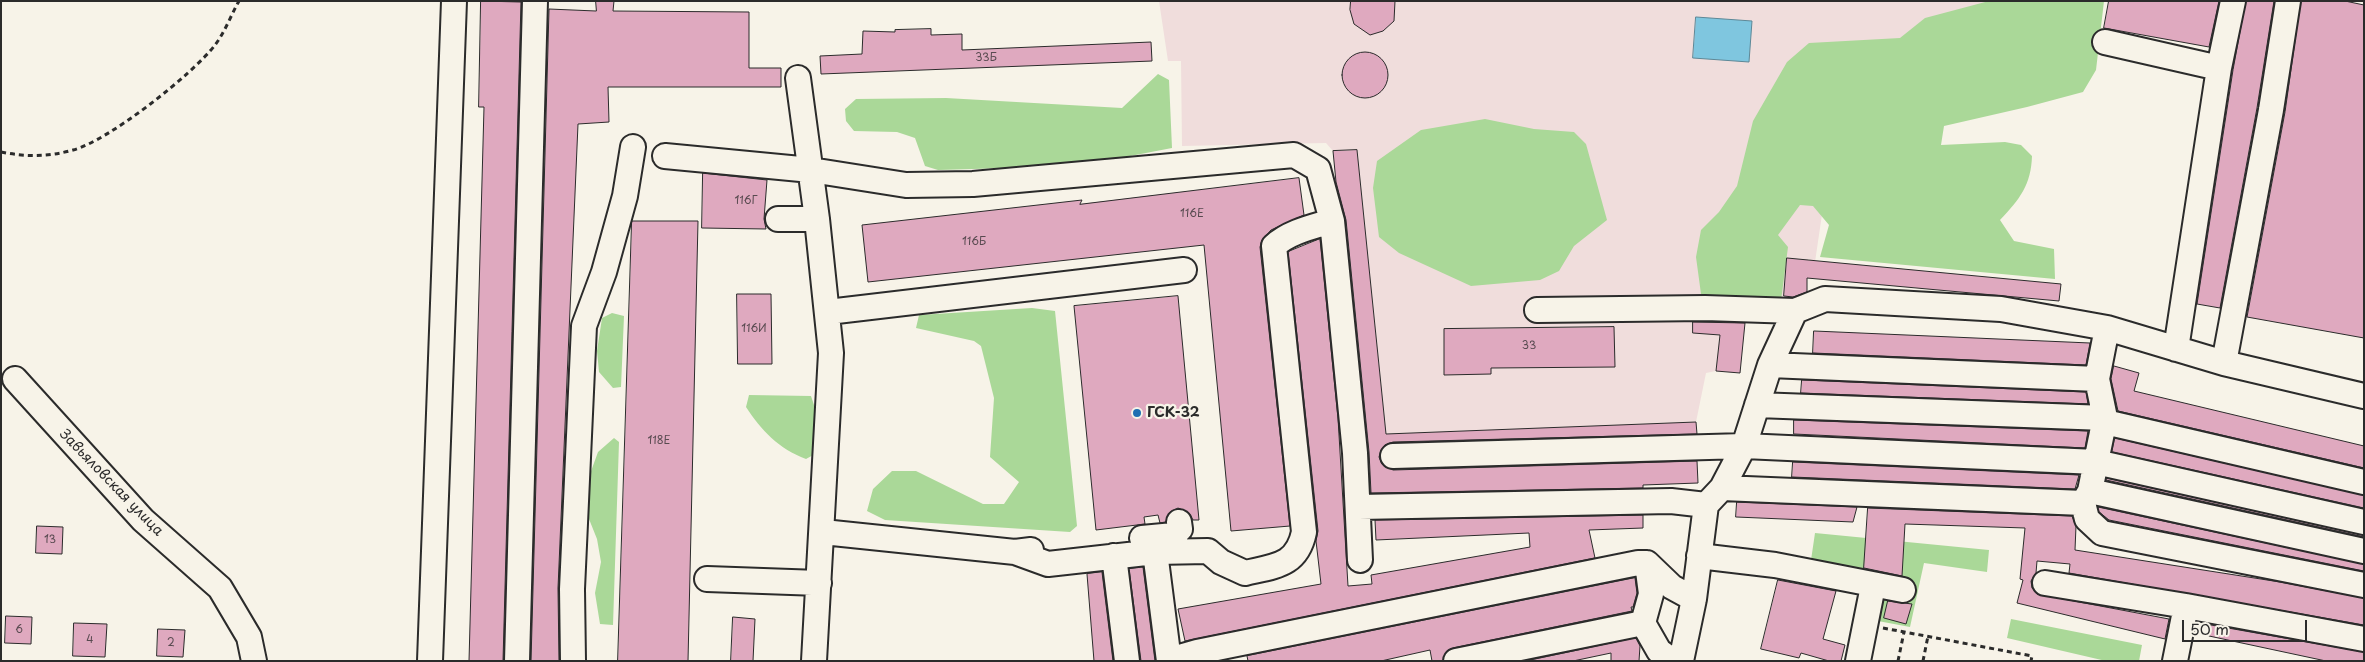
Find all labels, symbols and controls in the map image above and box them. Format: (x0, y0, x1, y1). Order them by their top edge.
house number: 33Б (975, 51, 997, 65)
house number: 116Г (735, 194, 757, 208)
house number: 116Е (1180, 207, 1204, 221)
house number: 116Б (962, 235, 986, 249)
house number: 116И (741, 322, 767, 336)
house number: 33 (1522, 339, 1536, 353)
place label: ГСК-32 (1147, 405, 1200, 421)
marker: ГСК-32 (1131, 407, 1143, 419)
street label: Завьяловская улица (56, 426, 166, 540)
house number: 118Е (647, 434, 671, 448)
house number: 13 (44, 533, 56, 547)
scale bar (2185, 610, 2310, 642)
text: 50 m (2190, 617, 2229, 640)
house number: 6 (15, 623, 23, 637)
house number: 4 (86, 633, 94, 647)
house number: 2 (167, 636, 175, 650)

